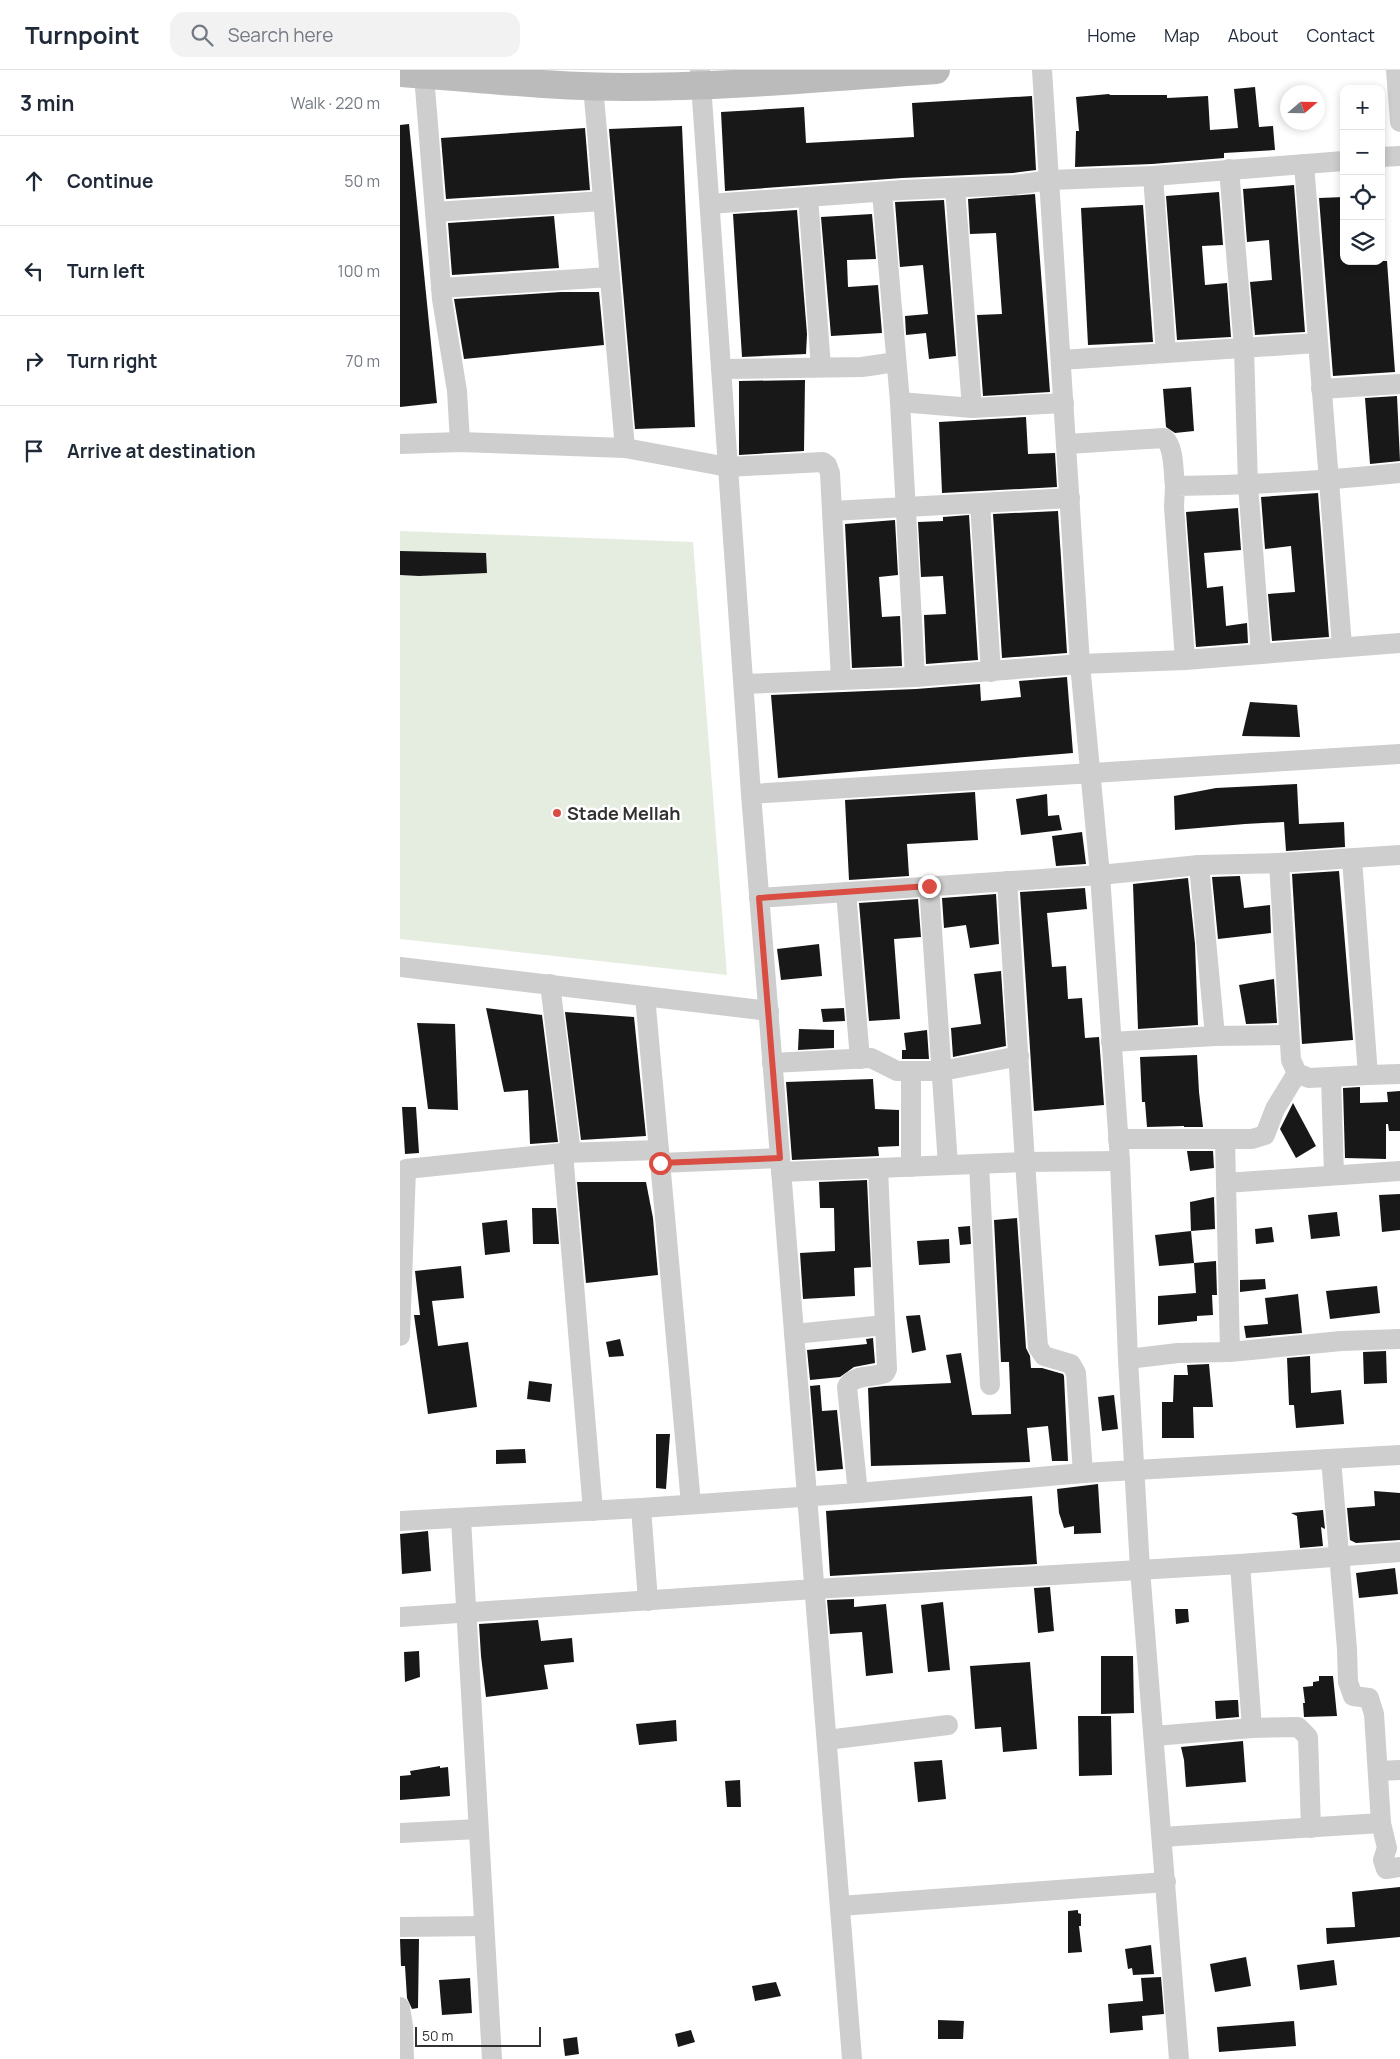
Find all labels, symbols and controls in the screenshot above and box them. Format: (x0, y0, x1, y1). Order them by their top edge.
search box (170, 12, 520, 57)
text: Turnpoint (25, 18, 140, 51)
icon: search (188, 21, 216, 49)
text: Search here (228, 22, 333, 48)
text: Home (1087, 23, 1136, 47)
text: Map (1164, 23, 1200, 47)
text: About (1228, 23, 1278, 47)
text: Contact (1306, 23, 1375, 47)
north arrow (1280, 85, 1325, 130)
map controls (1340, 85, 1385, 265)
button: + (1340, 85, 1385, 130)
text: 3 min (20, 89, 74, 117)
text: Walk · 220 m (290, 92, 380, 114)
button: − (1340, 130, 1385, 175)
icon: ahead (20, 167, 48, 195)
text: Continue (67, 168, 153, 194)
text: 50 m (344, 170, 380, 192)
button: locate (1340, 175, 1385, 220)
button: layers (1340, 220, 1385, 265)
icon: left (20, 257, 48, 285)
text: Turn left (67, 258, 145, 284)
text: 100 m (337, 260, 380, 282)
icon: right (20, 347, 48, 375)
text: Turn right (67, 348, 157, 374)
text: 70 m (345, 350, 380, 372)
icon: arrive (20, 437, 48, 465)
text: Arrive at destination (67, 438, 256, 464)
place label: Stade Mellah (567, 801, 681, 825)
marker: Stade Mellah (551, 807, 563, 819)
route end (918, 875, 941, 898)
route start (649, 1152, 672, 1175)
scale bar (415, 2024, 541, 2047)
text: 50 m (422, 2026, 453, 2045)

